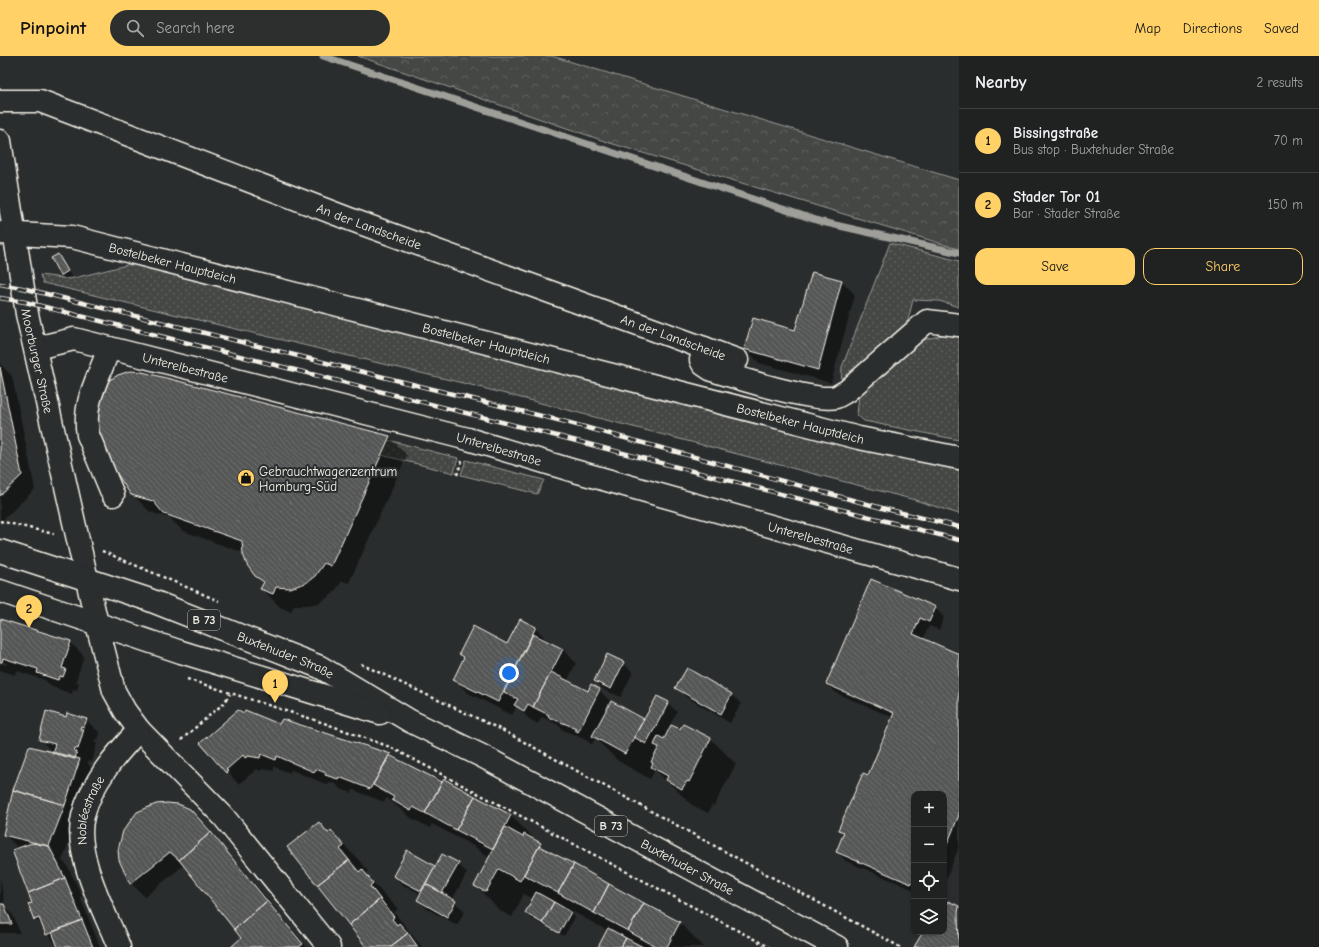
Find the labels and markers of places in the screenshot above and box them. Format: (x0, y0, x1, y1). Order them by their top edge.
place label: Gebrauchtwagenzentrum Hamburg-Süd (259, 464, 397, 494)
shop icon: Gebrauchtwagenzentrum Hamburg-Süd (236, 468, 256, 488)
pin: 2 (16, 595, 42, 628)
pin: 1 (262, 670, 288, 703)

